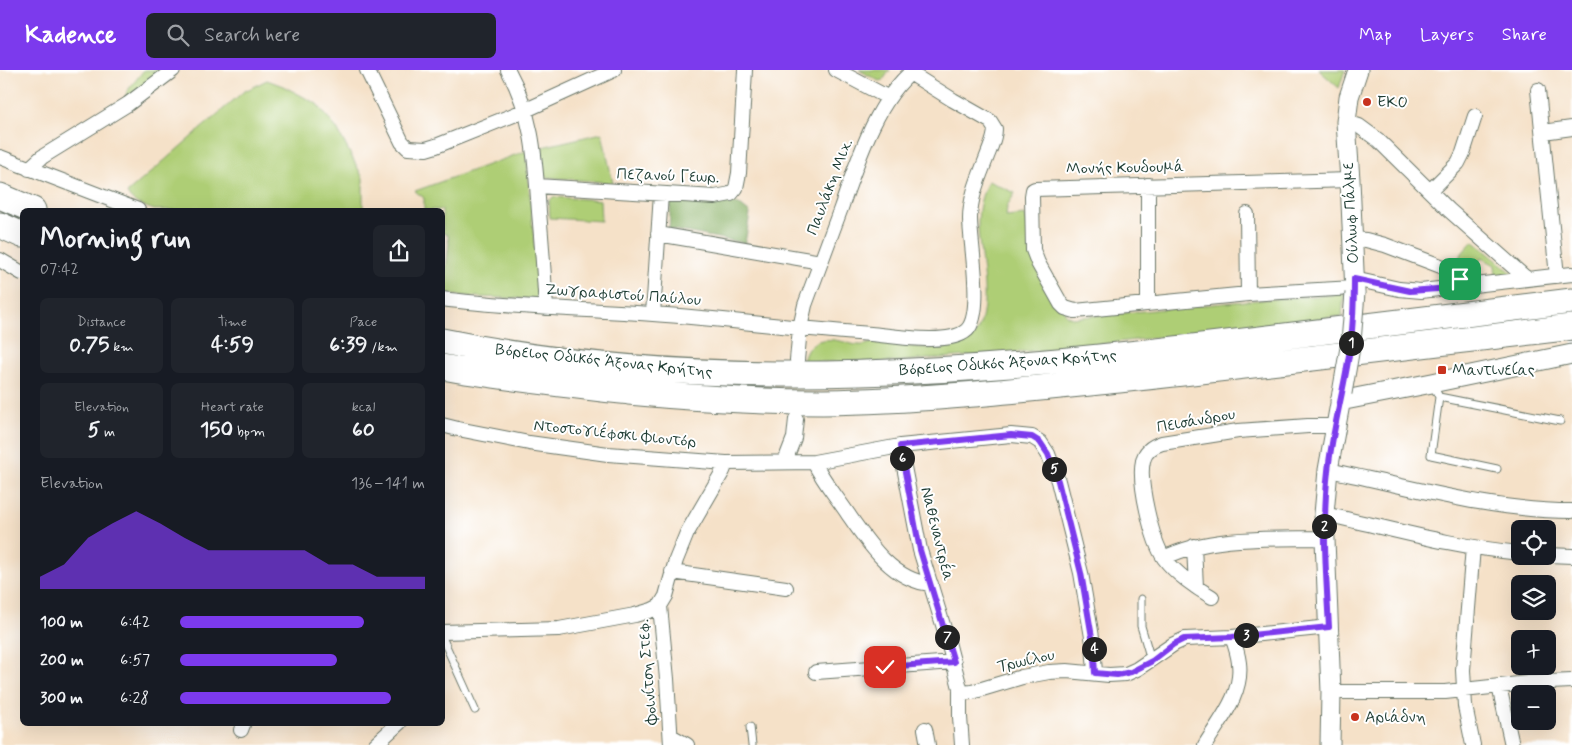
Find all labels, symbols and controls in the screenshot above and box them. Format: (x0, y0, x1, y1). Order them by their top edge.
search box (146, 13, 496, 58)
text: Kadence (25, 20, 116, 51)
icon: search (164, 21, 192, 49)
text: Search here (204, 23, 300, 48)
text: Map (1359, 23, 1392, 47)
text: Layers (1420, 23, 1474, 47)
text: Share (1502, 23, 1547, 47)
place label: EKO (1377, 92, 1408, 113)
marker: EKO (1361, 96, 1373, 108)
street label: Παυλάκη Μιχ. (802, 136, 858, 238)
street label: Μονής Κουδουμά (1066, 156, 1184, 180)
street label: Ούλωφ Πάλμε (1338, 162, 1364, 264)
street label: Πεζανού Γεωρ. (616, 164, 720, 188)
text: Morning run (40, 221, 191, 258)
button: share (373, 225, 425, 277)
pin (1439, 258, 1481, 300)
text: 07:42 (40, 259, 79, 280)
icon: arrive (1446, 265, 1474, 293)
street label: Ζωγραφιστού Παύλου (544, 279, 702, 311)
text: Distance (77, 313, 126, 331)
text: Time (218, 313, 247, 331)
text: Pace (350, 313, 377, 331)
pin: 1 (1338, 330, 1364, 356)
text: 0.75 (69, 331, 109, 359)
text: 4:59 (211, 331, 254, 359)
text: 6:39 (329, 331, 368, 359)
text: 1 (1348, 334, 1355, 352)
text: km (109, 338, 134, 356)
text: /km (368, 338, 398, 356)
street label: Βόρειος Οδικός Άξονας Κρήτης (494, 339, 714, 383)
street label: Βόρειος Οδικός Άξονας Κρήτης (899, 345, 1117, 381)
place label: Μαντινείας (1452, 360, 1535, 381)
marker: Μαντινείας (1436, 364, 1448, 376)
text: Elevation (74, 398, 129, 416)
text: Heart rate (201, 398, 264, 416)
text: kcal (352, 398, 375, 416)
street label: Πεισάνδρου (1155, 404, 1237, 438)
street label: Ντοστογιέφσκι Φιοντόρ (532, 414, 698, 453)
text: 5 (88, 416, 100, 444)
text: 150 (200, 416, 233, 444)
text: 60 (352, 416, 375, 444)
text: m (100, 423, 115, 441)
text: bpm (233, 423, 265, 441)
pin: 6 (890, 446, 914, 470)
text: 6 (899, 449, 906, 467)
pin: 5 (1042, 456, 1066, 482)
text: 5 (1050, 460, 1059, 478)
text: Elevation (40, 473, 103, 494)
text: 136–141 m (351, 473, 425, 494)
street label: Ναθεναντρέα (915, 485, 960, 583)
pin: 2 (1312, 514, 1336, 538)
text: 2 (1321, 517, 1328, 535)
map controls (1511, 520, 1556, 730)
button: locate (1511, 520, 1556, 565)
button: layers (1511, 575, 1556, 620)
text: 100 m (40, 612, 83, 633)
text: 6:42 (120, 612, 150, 633)
street label: Φοινίτση Στεφ. (633, 618, 663, 727)
pin: 3 (1234, 622, 1258, 648)
pin: 7 (934, 624, 960, 650)
text: 3 (1243, 626, 1250, 644)
text: 7 (943, 628, 952, 646)
button: + (1511, 630, 1556, 675)
pin: 4 (1082, 636, 1106, 662)
text: 4 (1090, 640, 1099, 658)
street label: Τρωίλου (995, 645, 1057, 677)
pin (864, 646, 906, 688)
text: 200 m (40, 650, 84, 671)
text: 6:57 (120, 650, 150, 671)
icon: check (871, 653, 899, 681)
button: − (1511, 685, 1556, 730)
text: 300 m (40, 688, 83, 709)
text: 6:28 (120, 688, 149, 709)
place label: Αριάδνη (1365, 707, 1426, 728)
marker: Αριάδνη (1349, 711, 1361, 723)

